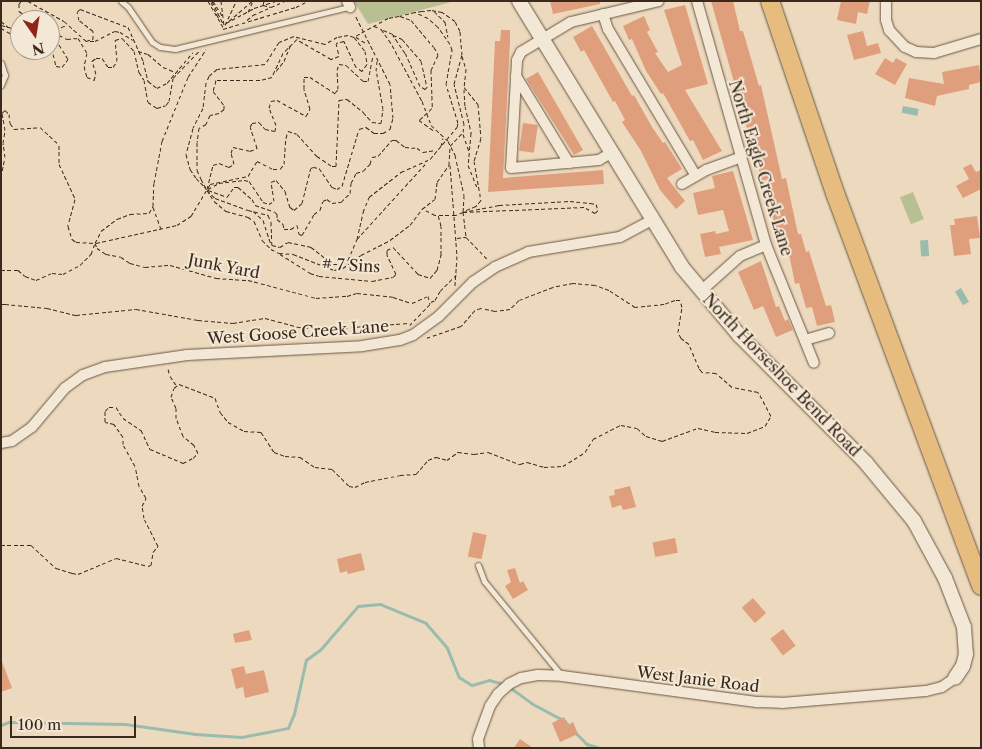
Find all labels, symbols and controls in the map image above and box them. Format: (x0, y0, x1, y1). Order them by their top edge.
north arrow (10, 10, 60, 60)
text: N (30, 39, 46, 59)
street label: North Eagle Creek Lane (725, 78, 797, 258)
street label: Junk Yard (186, 250, 262, 282)
street label: # 7 Sins (321, 254, 381, 276)
street label: North Horseshoe Bend Road (699, 290, 865, 460)
street label: West Goose Creek Lane (206, 316, 390, 348)
street label: West Janie Road (636, 662, 760, 696)
scale bar (12, 706, 139, 738)
text: 100 m (18, 715, 61, 734)

